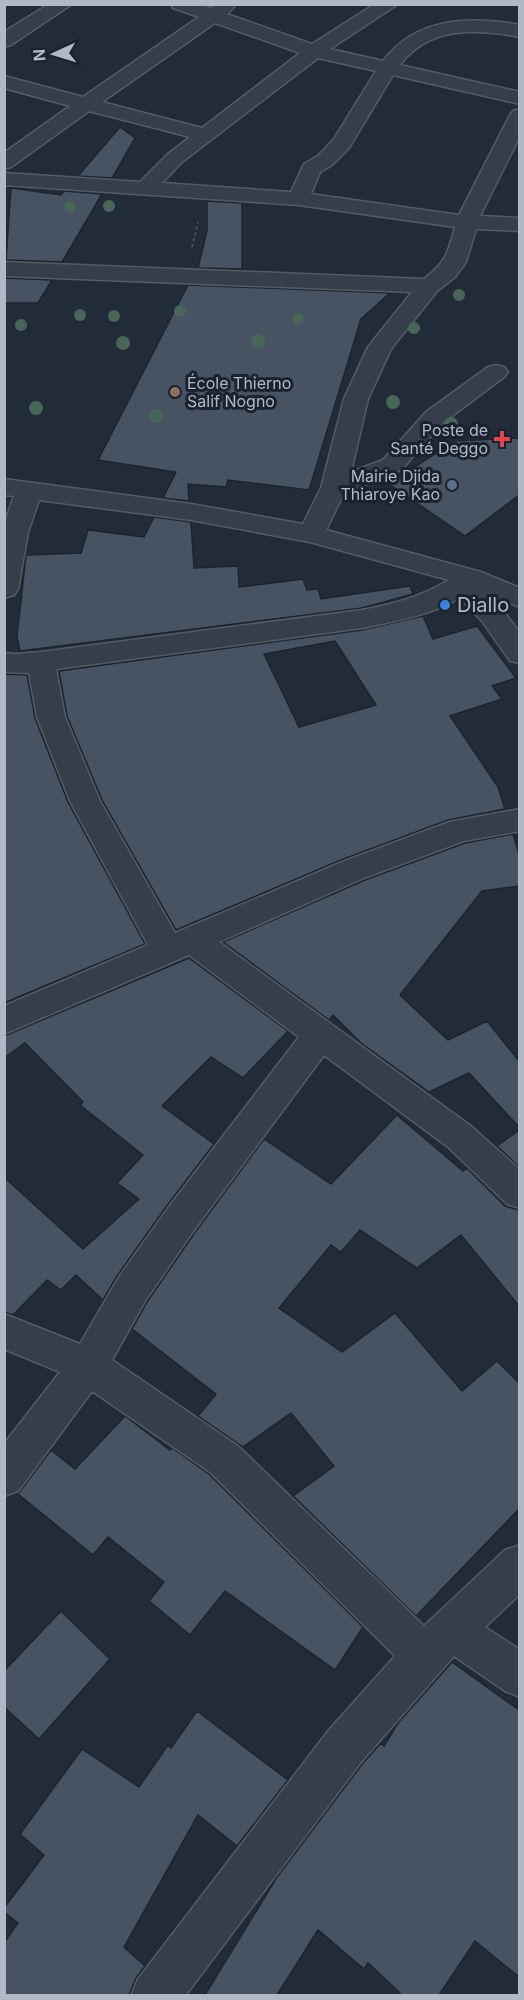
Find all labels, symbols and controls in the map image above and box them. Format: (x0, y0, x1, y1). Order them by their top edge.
north arrow (24, 24, 84, 84)
text: N (29, 48, 49, 62)
place label: École Thierno Salif Nogno (187, 373, 291, 411)
marker: École Thierno Salif Nogno (168, 385, 182, 399)
place label: Poste de Santé Deggo (390, 420, 488, 458)
marker: Poste de Santé Deggo (493, 430, 511, 448)
place label: Mairie Djida Thiaroye Kao (340, 466, 440, 504)
marker: Mairie Djida Thiaroye Kao (445, 478, 459, 492)
place label: Diallo (457, 593, 509, 617)
marker: Diallo (438, 598, 452, 612)

